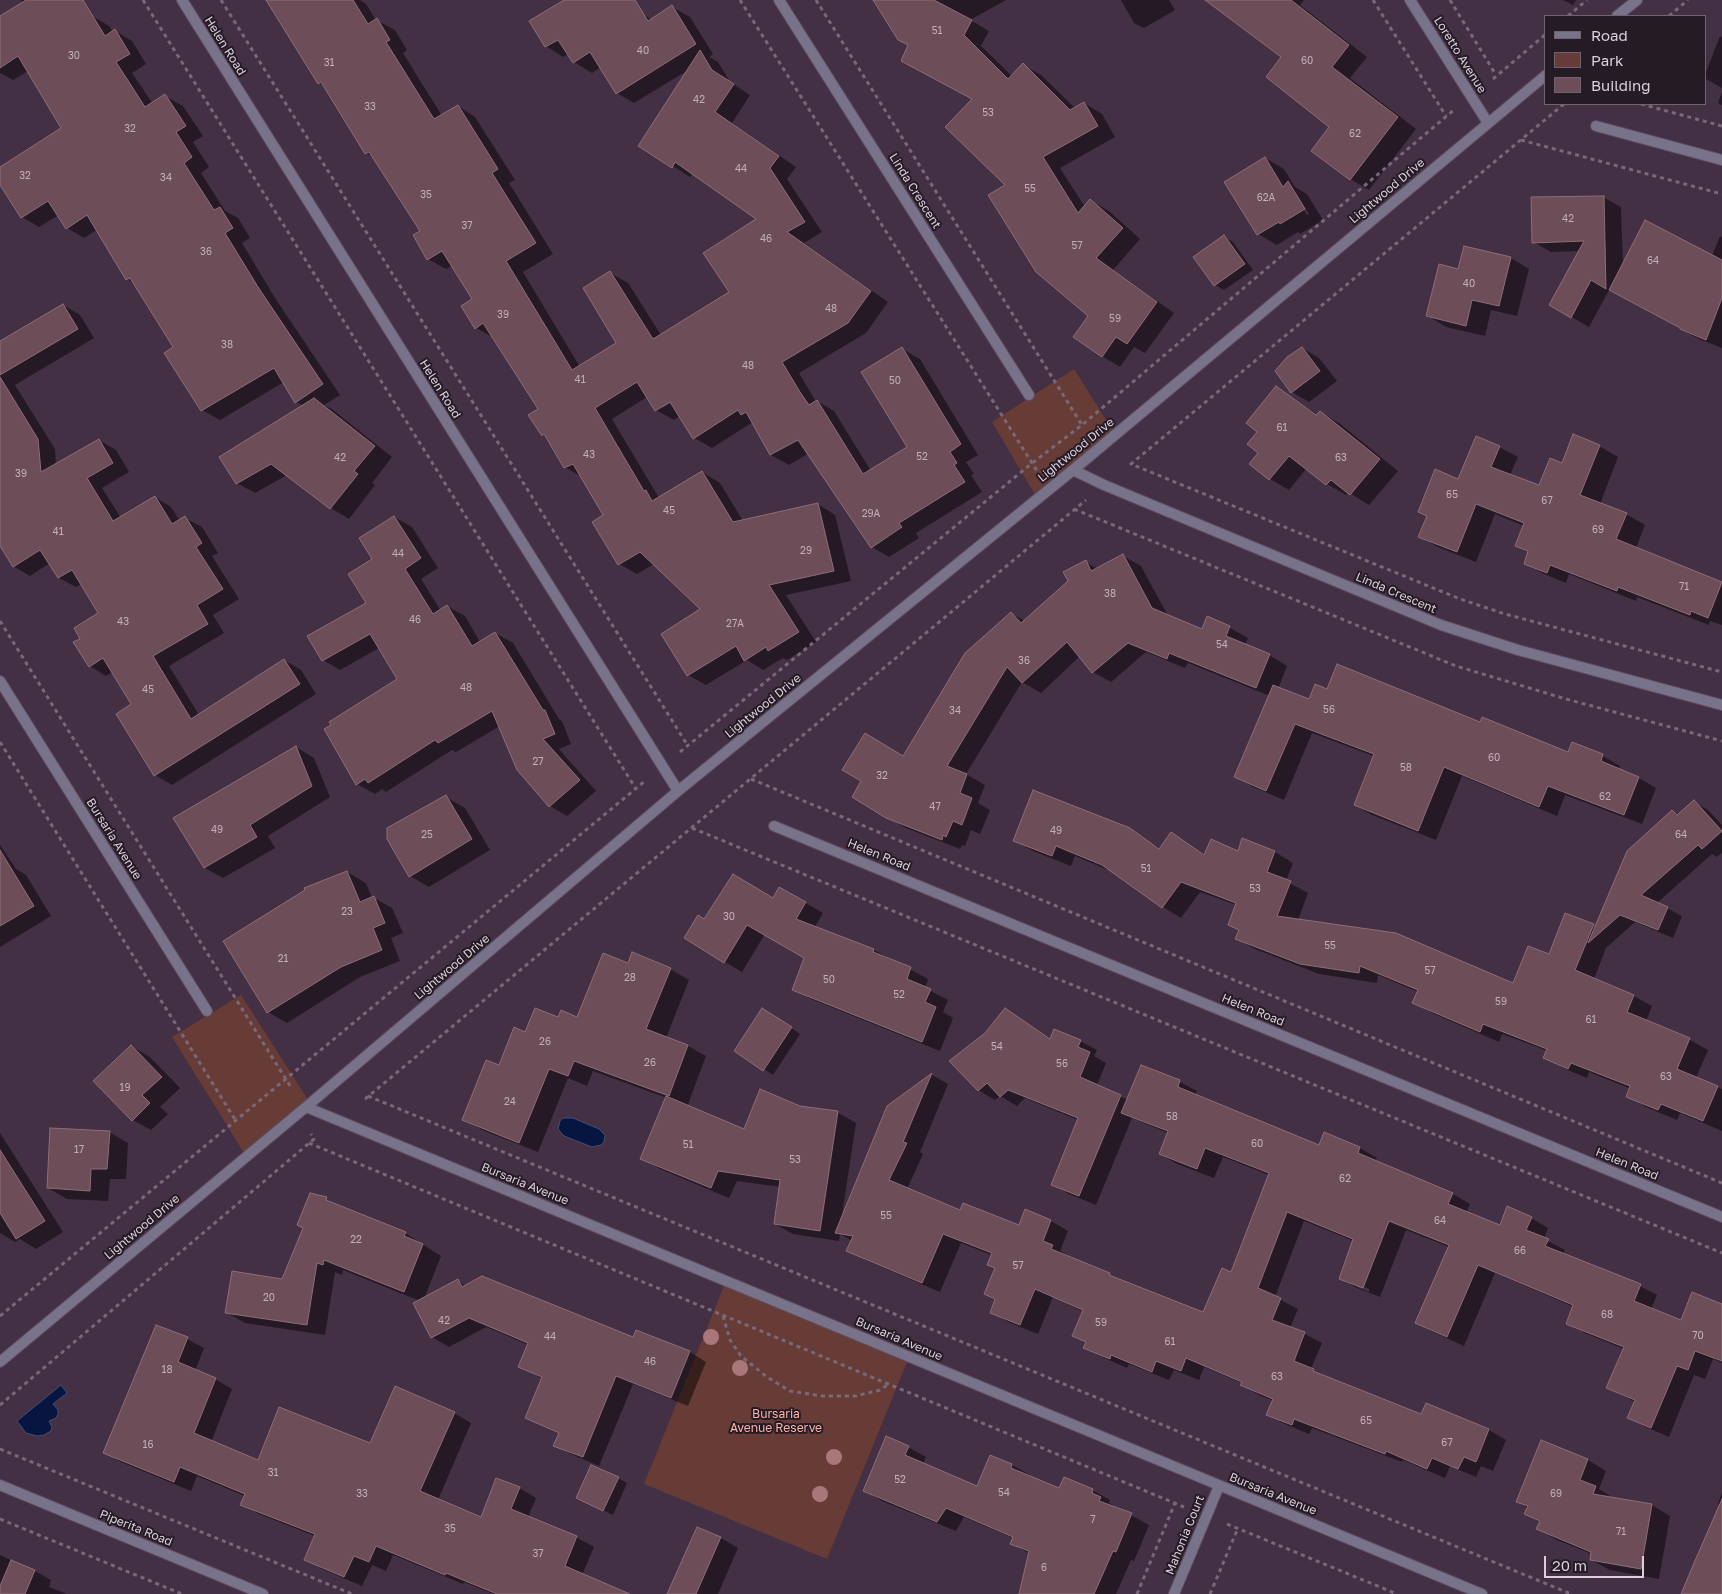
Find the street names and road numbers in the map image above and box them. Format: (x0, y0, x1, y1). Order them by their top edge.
street label: Helen Road (201, 14, 249, 78)
street label: Loretto Avenue (1431, 14, 1489, 96)
street label: Linda Crescent (886, 151, 944, 231)
street label: Lightwood Drive (1346, 155, 1428, 227)
street label: Helen Road (416, 357, 464, 421)
street label: Lightwood Drive (1035, 415, 1117, 485)
street label: Linda Crescent (1354, 570, 1438, 616)
street label: Lightwood Drive (722, 671, 804, 741)
street label: Bursaria Avenue (83, 796, 145, 882)
street label: Helen Road (845, 836, 913, 874)
street label: Lightwood Drive (411, 931, 493, 1003)
street label: Helen Road (1219, 991, 1287, 1029)
street label: Helen Road (1593, 1145, 1661, 1183)
street label: Bursaria Avenue (479, 1160, 571, 1208)
street label: Lightwood Drive (101, 1191, 183, 1263)
street label: Bursaria Avenue (853, 1314, 945, 1364)
street label: Bursaria Avenue (1227, 1470, 1319, 1518)
street label: Mahonia Court (1163, 1493, 1207, 1577)
street label: Piperita Road (97, 1507, 175, 1549)

